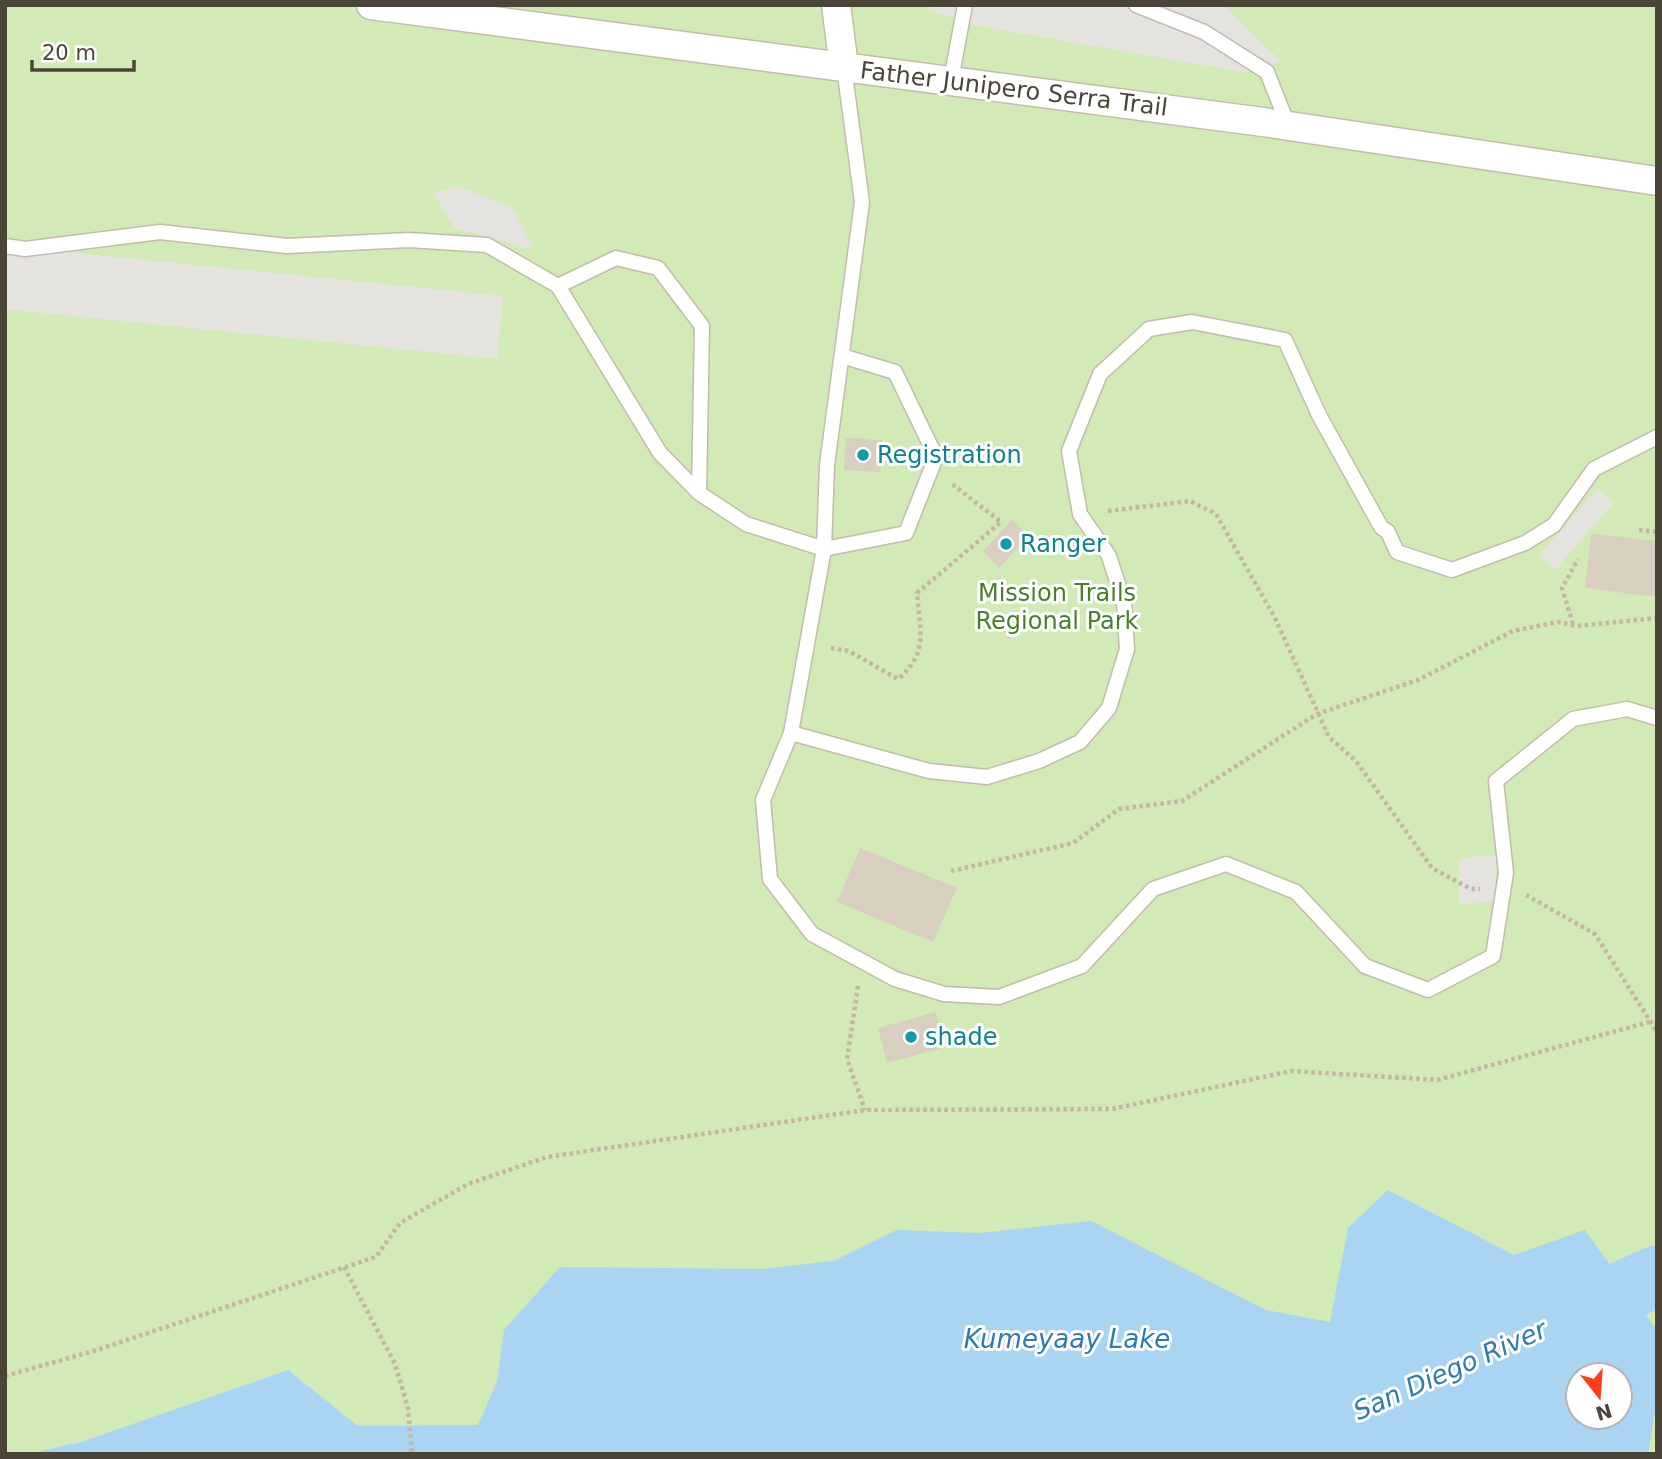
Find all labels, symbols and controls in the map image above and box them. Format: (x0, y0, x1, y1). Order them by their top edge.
scale bar (32, 28, 133, 72)
text: 20 m (42, 41, 96, 65)
street label: Father Junipero Serra Trail (859, 56, 1169, 122)
place label: Registration (877, 441, 1022, 469)
marker: Registration (855, 447, 871, 463)
place label: Ranger (1020, 530, 1106, 558)
marker: Ranger (998, 536, 1014, 552)
park label: Mission Trails Regional Park (975, 579, 1139, 635)
place label: shade (925, 1023, 997, 1051)
marker: shade (903, 1029, 919, 1045)
water label: San Diego River (1349, 1313, 1553, 1426)
water label: Kumeyaay Lake (964, 1324, 1170, 1354)
north arrow (1564, 1361, 1634, 1431)
text: N (1593, 1399, 1615, 1425)

